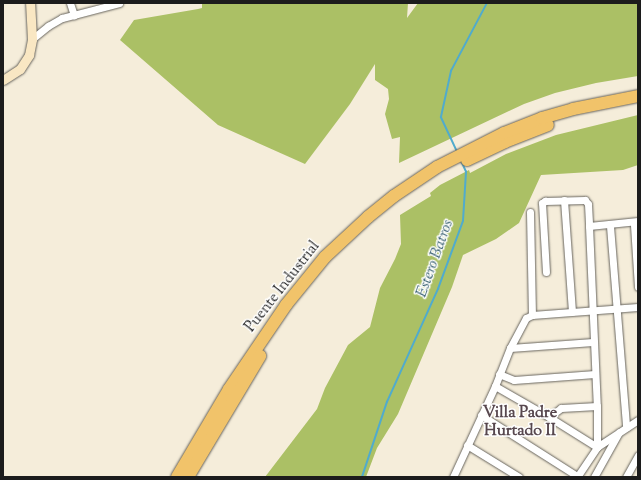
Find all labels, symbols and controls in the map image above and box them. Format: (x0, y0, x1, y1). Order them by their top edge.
water label: Estero Batros (413, 217, 459, 301)
street label: Puente Industrial (242, 238, 324, 336)
district label: Villa Padre Hurtado II (483, 404, 557, 442)

